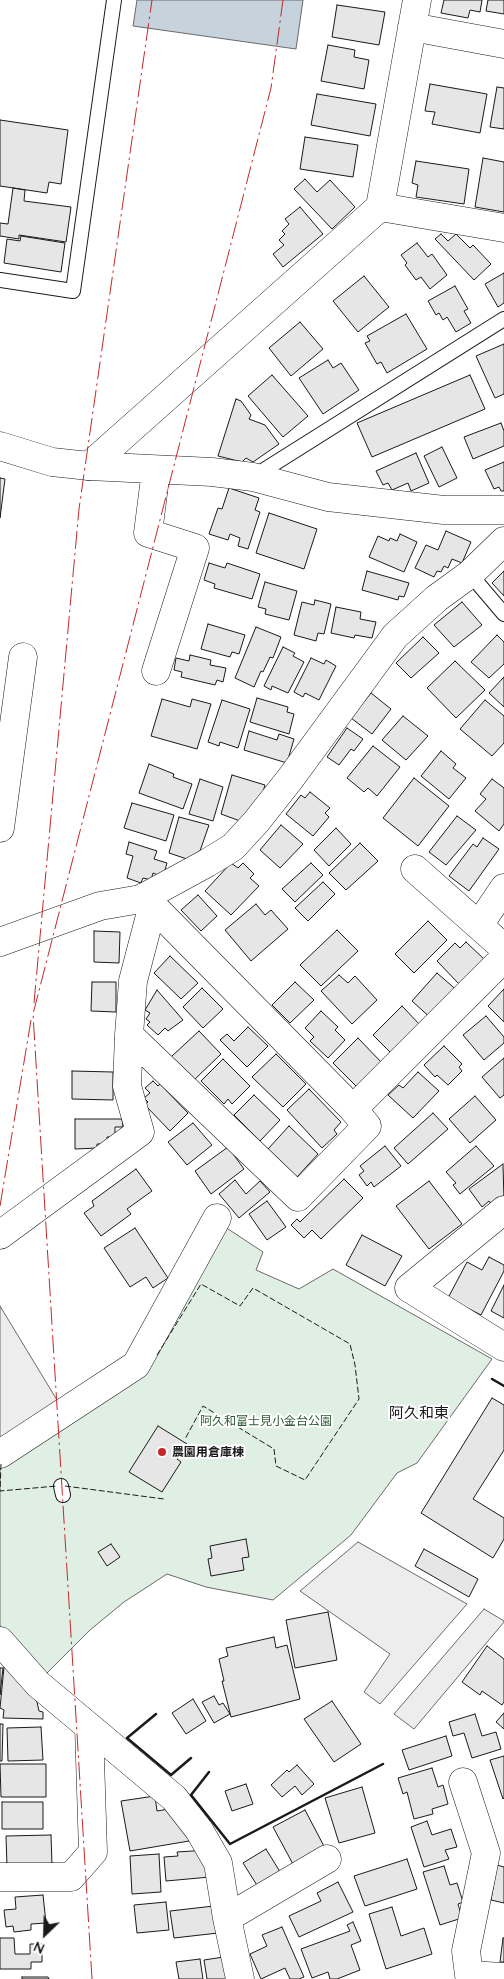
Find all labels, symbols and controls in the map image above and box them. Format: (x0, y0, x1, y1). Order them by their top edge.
district label: 阿久和東 (389, 1404, 449, 1422)
park label: 阿久和富士見小金台公園 (200, 1414, 332, 1428)
place label: 農園用倉庫棟 (172, 1445, 244, 1459)
marker: 農園用倉庫棟 (156, 1446, 168, 1458)
north arrow (20, 1909, 70, 1959)
text: N (31, 1937, 47, 1958)

